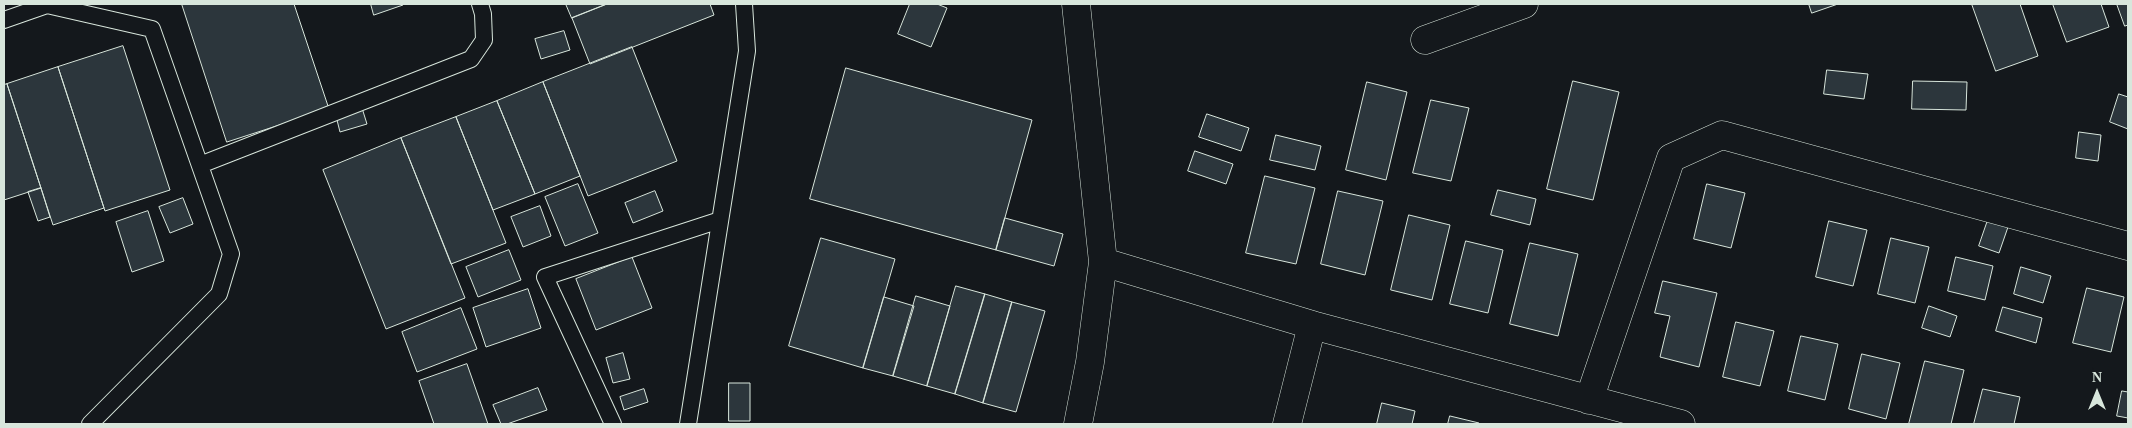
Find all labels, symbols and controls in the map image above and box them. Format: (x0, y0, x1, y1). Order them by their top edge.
north arrow (2072, 368, 2122, 418)
text: N (2092, 370, 2102, 385)

